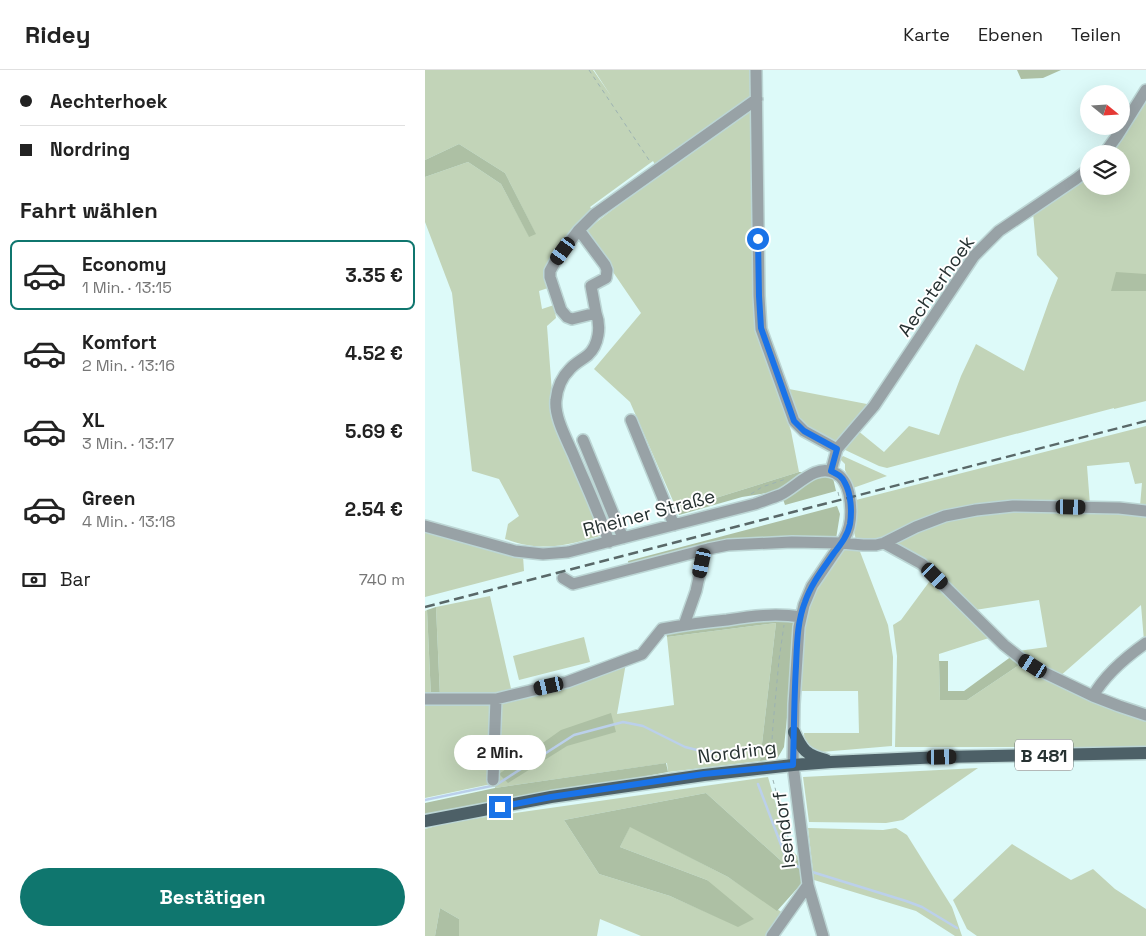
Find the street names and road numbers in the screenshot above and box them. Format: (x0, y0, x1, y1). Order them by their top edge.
street label: Aechterhoek (892, 231, 980, 341)
street label: Rheiner Straße (580, 483, 718, 543)
street label: Nordring (696, 735, 778, 769)
road number: B 481 (1015, 740, 1073, 770)
street label: Isendorf (767, 790, 801, 870)

